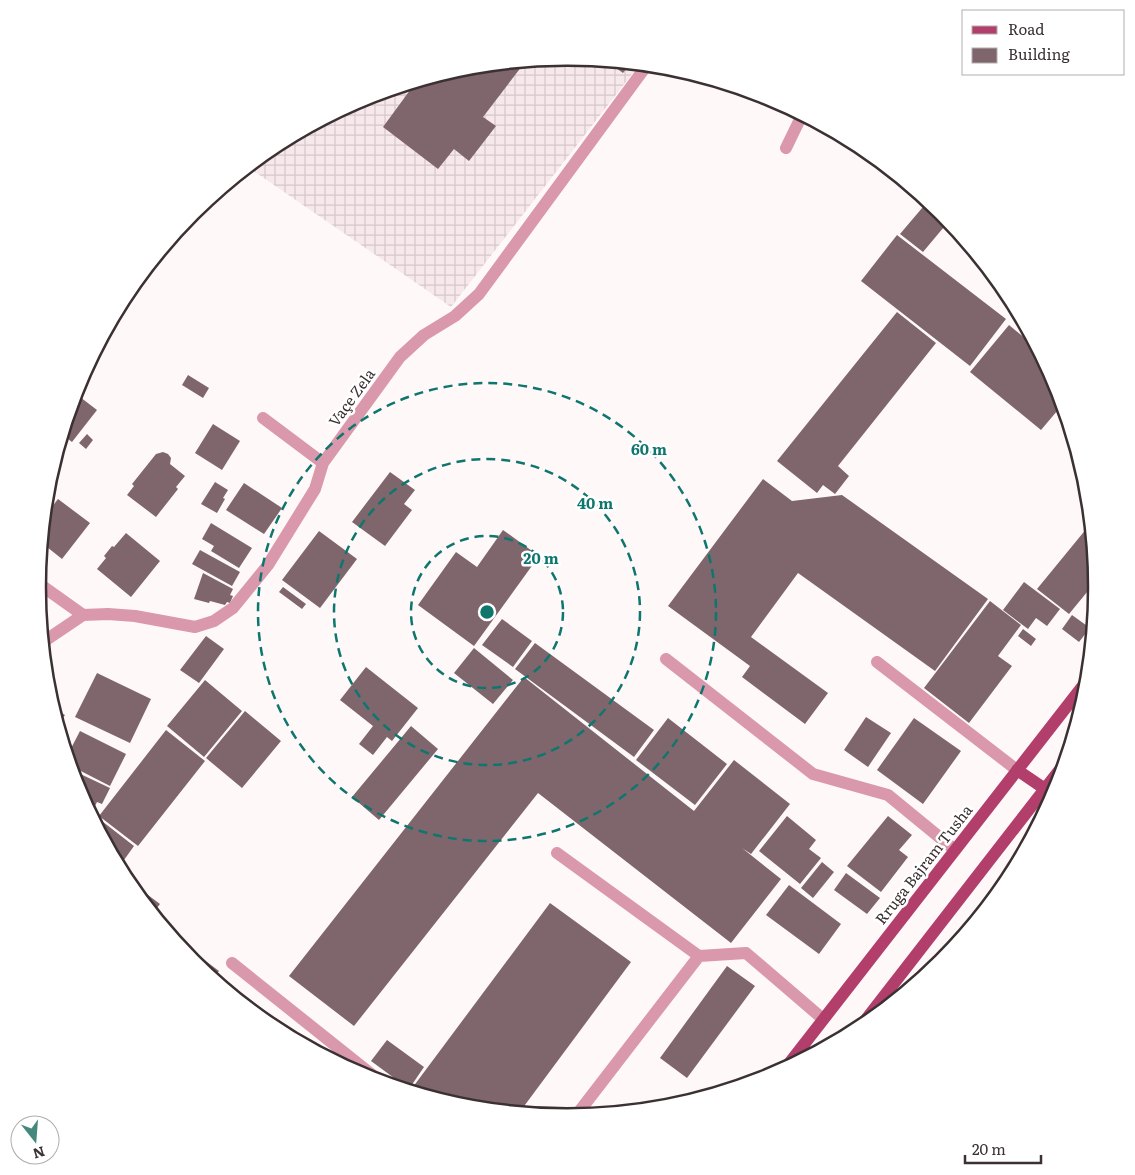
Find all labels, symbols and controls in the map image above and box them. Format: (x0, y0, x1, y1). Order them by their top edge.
legend (962, 10, 1125, 75)
text: Road (1008, 17, 1044, 40)
text: Building (1008, 42, 1070, 65)
street label: Vaçe Zela (322, 363, 380, 431)
text: 60 m (631, 437, 667, 460)
text: 40 m (577, 491, 613, 514)
text: 20 m (523, 546, 559, 569)
centre of rings (478, 603, 496, 621)
street label: Rruga Bajram Tusha (869, 798, 978, 929)
north arrow (10, 1115, 60, 1165)
scale bar (965, 1132, 1041, 1164)
text: 20 m (972, 1137, 1006, 1160)
text: N (30, 1142, 48, 1165)

